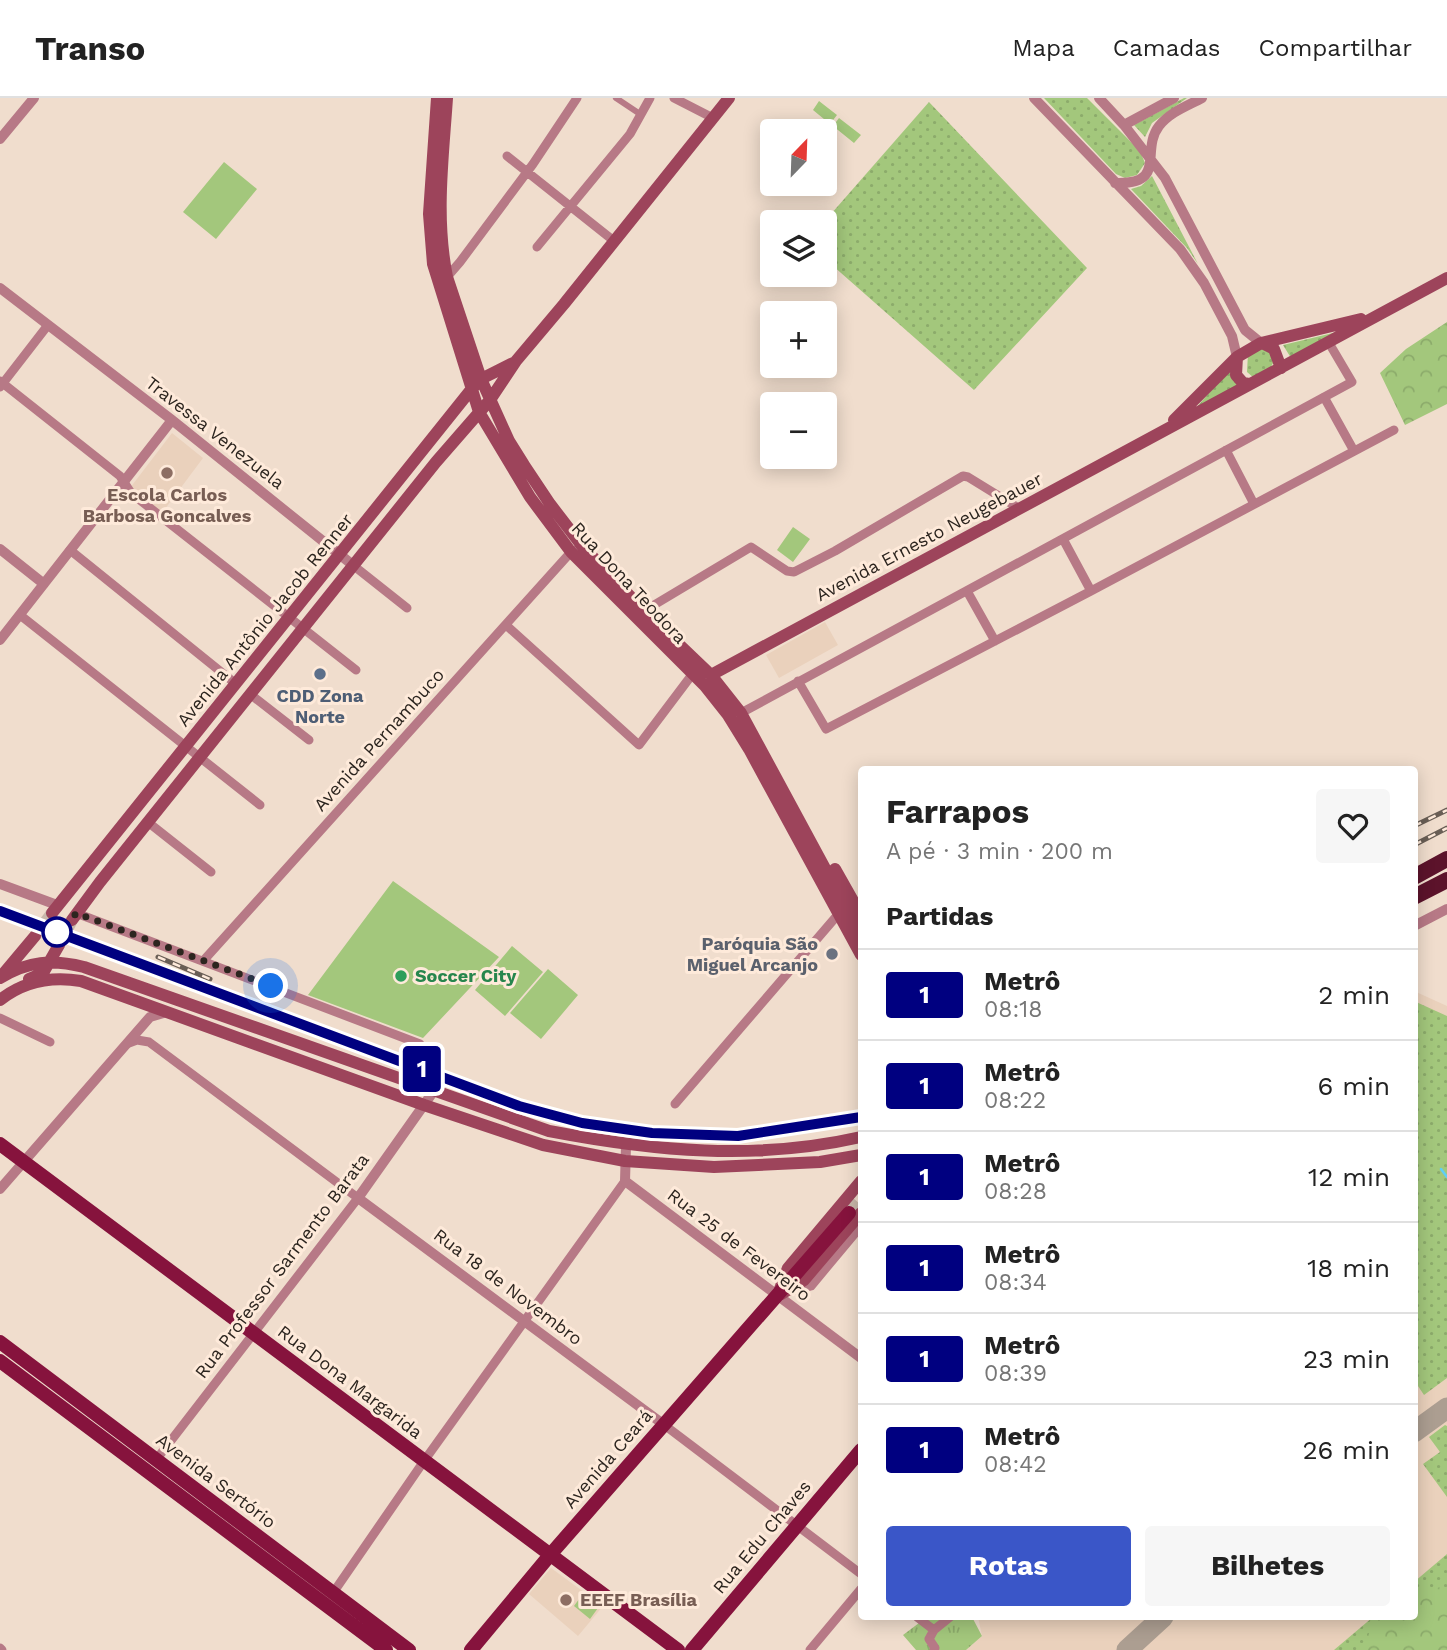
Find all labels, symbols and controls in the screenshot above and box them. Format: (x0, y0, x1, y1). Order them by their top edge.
text: Transo (35, 29, 145, 68)
text: Mapa (1012, 34, 1075, 62)
text: Camadas (1113, 34, 1221, 62)
text: Compartilhar (1259, 34, 1412, 62)
north arrow (760, 119, 836, 196)
map controls (760, 119, 837, 469)
button: layers (760, 210, 837, 287)
button: + (760, 301, 837, 378)
street label: Travessa Venezuela (142, 372, 289, 493)
button: − (760, 392, 837, 469)
marker: Escola Carlos Barbosa Goncalves (159, 465, 175, 481)
street label: Avenida Ernesto Neugebauer (812, 468, 1046, 605)
place label: Escola Carlos Barbosa Goncalves (83, 484, 252, 526)
street label: Avenida Antônio Jacob Renner (172, 509, 357, 730)
street label: Rua Dona Teodora (568, 518, 691, 648)
street label: Avenida Pernambuco (309, 664, 448, 815)
marker: CDD Zona Norte (312, 666, 328, 682)
place label: CDD Zona Norte (277, 685, 364, 727)
button: heart (1316, 789, 1390, 863)
text: Farrapos (886, 792, 1029, 831)
text: A pé · 3 min · 200 m (886, 838, 1113, 865)
text: Partidas (886, 901, 993, 931)
unlabelled marker (42, 917, 72, 947)
place label: Paróquia São Miguel Arcanjo (687, 933, 818, 975)
marker: Paróquia São Miguel Arcanjo (824, 946, 840, 962)
place label: Soccer City (415, 965, 517, 986)
text: Metrô (984, 966, 1060, 996)
your location (253, 968, 288, 1003)
marker: Soccer City (393, 968, 409, 984)
text: 2 min (1318, 980, 1390, 1010)
text: 1 (919, 981, 930, 1009)
text: 08:18 (984, 996, 1042, 1023)
line badge: 1 (399, 1046, 445, 1092)
text: 1 (417, 1055, 427, 1083)
text: Metrô (984, 1057, 1060, 1087)
text: 6 min (1318, 1071, 1390, 1101)
text: 1 (919, 1072, 930, 1100)
text: 08:22 (984, 1087, 1046, 1114)
text: Metrô (984, 1148, 1060, 1178)
street label: Rua Professor Sarmento Barata (190, 1149, 373, 1382)
text: 12 min (1308, 1162, 1390, 1192)
text: 1 (919, 1163, 930, 1191)
text: 08:28 (984, 1178, 1047, 1205)
street label: Rua 25 de Fevereiro (664, 1184, 815, 1305)
street label: Rua 18 de Novembro (430, 1224, 587, 1349)
text: Metrô (984, 1239, 1060, 1269)
text: 18 min (1307, 1253, 1390, 1283)
text: 1 (919, 1254, 930, 1282)
text: 08:34 (984, 1269, 1047, 1296)
street label: Rua Dona Margarida (274, 1320, 427, 1443)
text: Metrô (984, 1330, 1060, 1360)
text: 23 min (1303, 1344, 1390, 1374)
text: 1 (919, 1345, 930, 1373)
text: 08:39 (984, 1360, 1047, 1387)
street label: Avenida Ceará (559, 1405, 656, 1512)
text: Metrô (984, 1421, 1060, 1451)
street label: Avenida Sertório (152, 1429, 280, 1532)
text: 26 min (1302, 1435, 1390, 1465)
text: 1 (919, 1436, 930, 1464)
text: 08:42 (984, 1451, 1047, 1478)
street label: Rua Edu Chaves (708, 1476, 815, 1597)
button: Rotas (886, 1526, 1131, 1606)
button: Bilhetes (1145, 1526, 1390, 1606)
place label: EEEF Brasília (580, 1589, 697, 1610)
marker: EEEF Brasília (558, 1592, 574, 1608)

